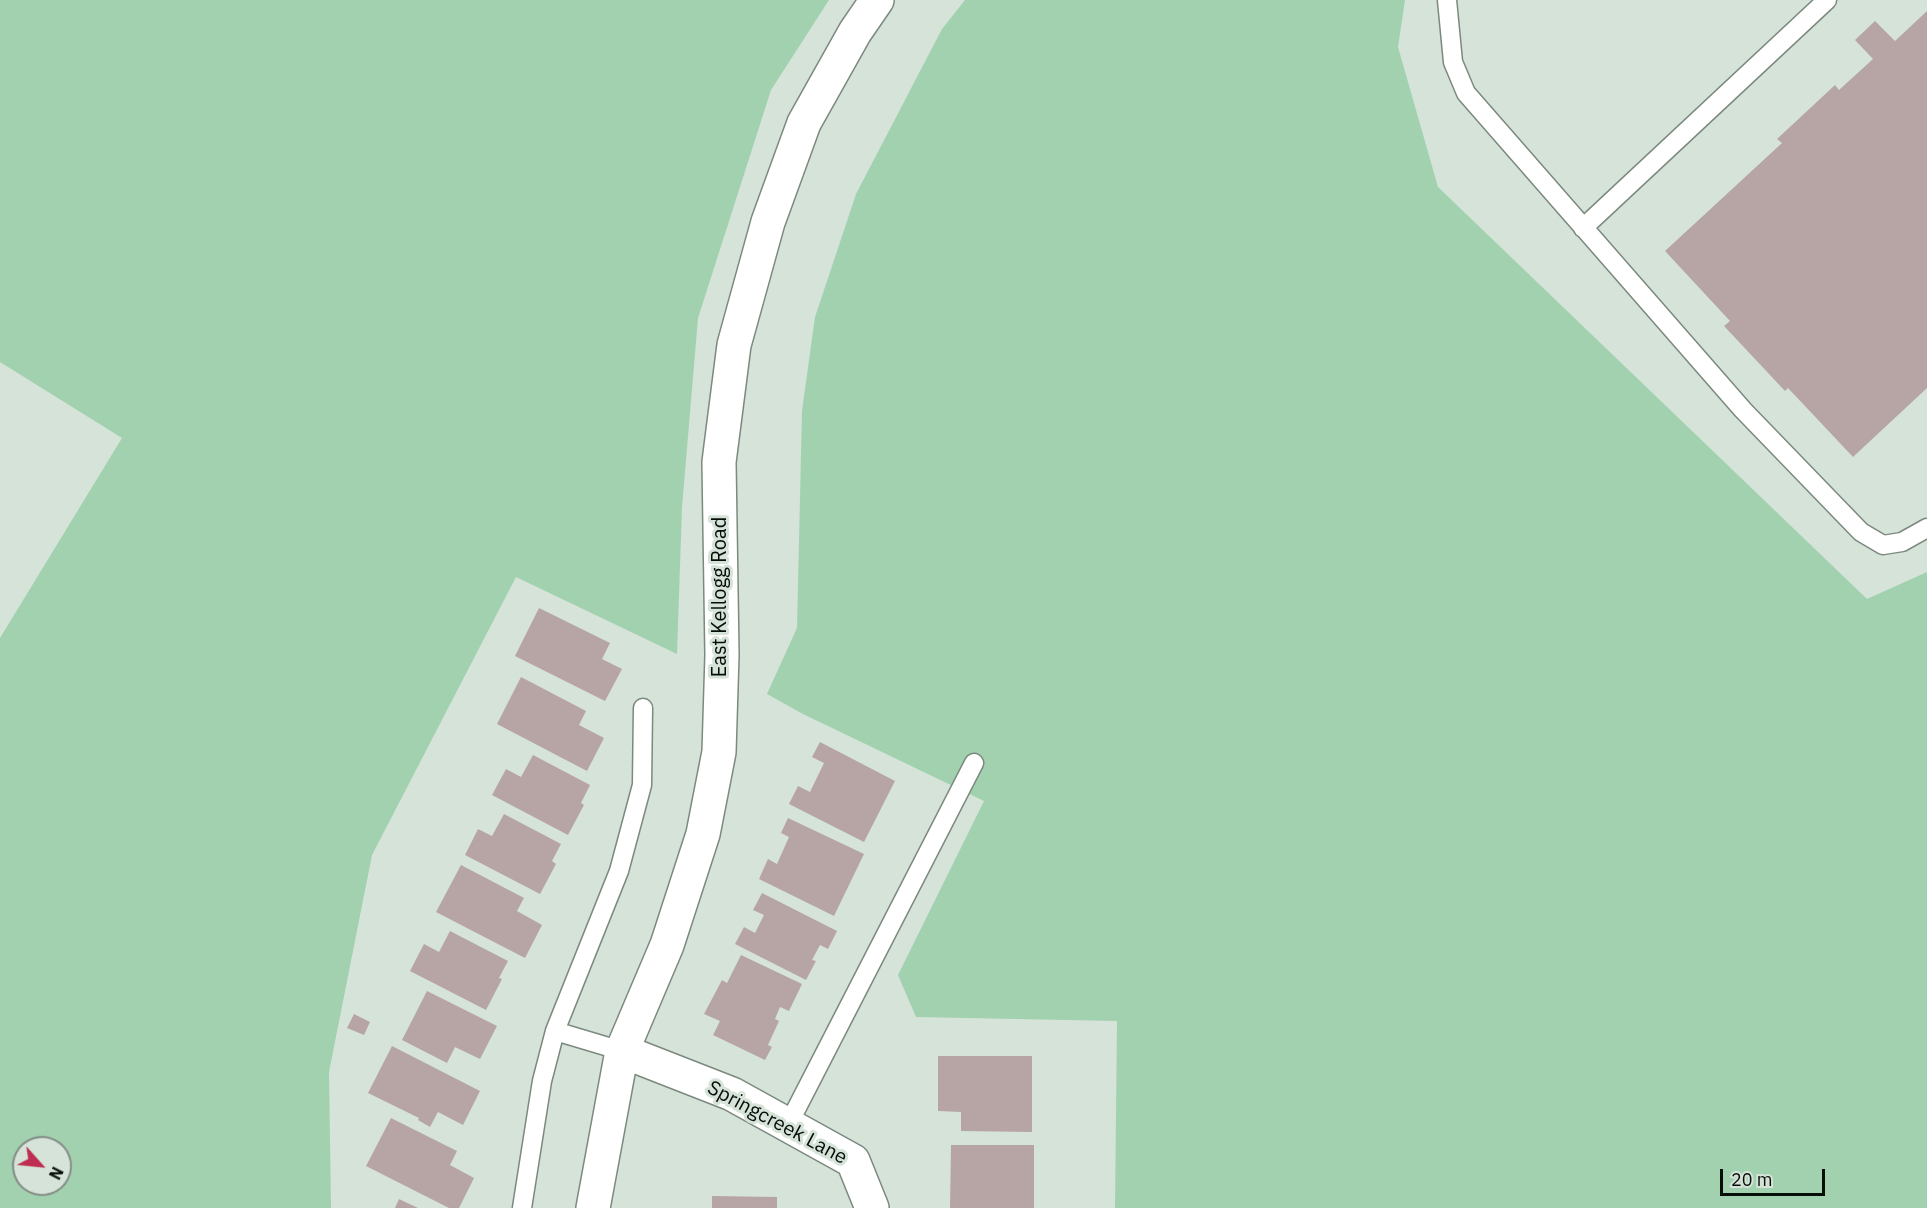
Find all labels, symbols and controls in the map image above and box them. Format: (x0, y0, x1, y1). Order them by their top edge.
street label: East Kellogg Road (708, 517, 732, 677)
street label: Springcreek Lane (703, 1076, 851, 1170)
north arrow (12, 1136, 72, 1196)
scale bar (1723, 1157, 1828, 1195)
text: N (45, 1164, 68, 1183)
text: 20 m (1731, 1168, 1773, 1191)

